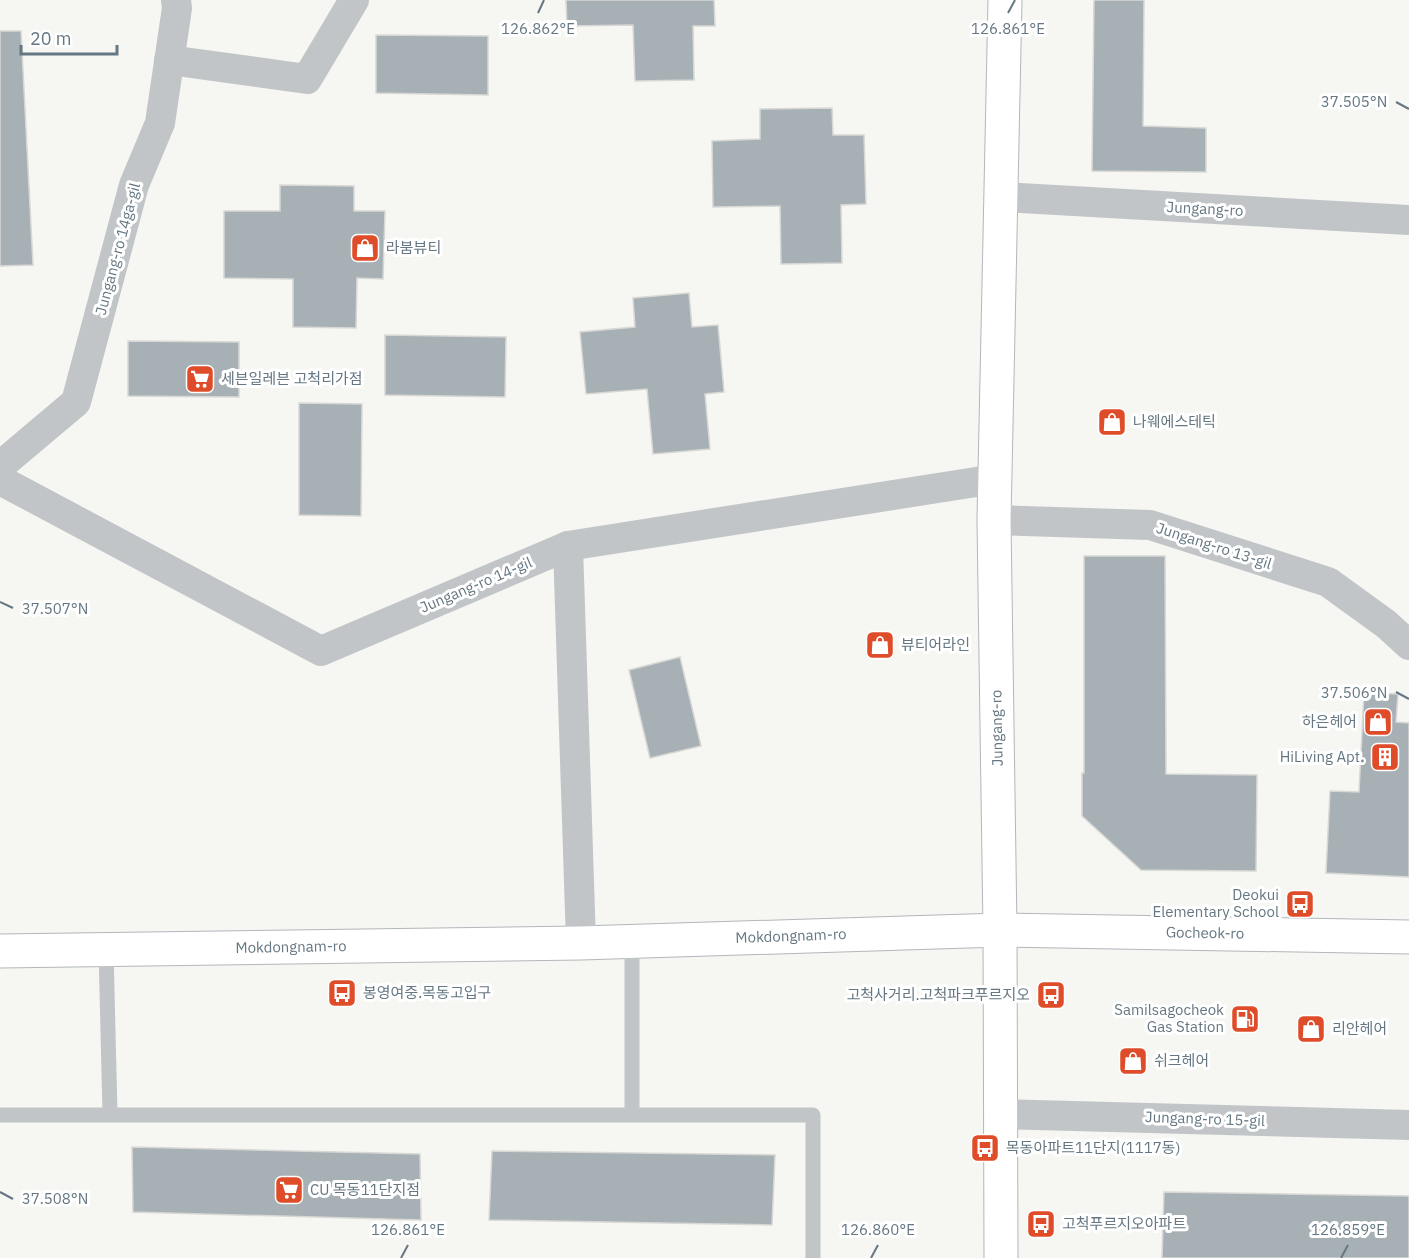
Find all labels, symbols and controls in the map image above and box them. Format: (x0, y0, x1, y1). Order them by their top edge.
scale bar (21, 18, 117, 56)
text: 126.862°E (501, 19, 575, 38)
text: 126.861°E (971, 19, 1045, 38)
text: 20 m (30, 27, 72, 50)
text: 37.505°N (1321, 92, 1387, 111)
street label: Jungang-ro 14ga-gil (91, 181, 144, 317)
street label: Jungang-ro (1166, 197, 1244, 220)
shop icon: 라붐뷰티 (349, 232, 381, 264)
place label: 라붐뷰티 (386, 238, 441, 257)
supermarket icon: 세븐일레븐 고척리가점 (184, 363, 216, 395)
place label: 세븐일레븐 고척리가점 (221, 369, 363, 388)
shop icon: 나웨에스테틱 (1096, 406, 1128, 438)
place label: 나웨에스테틱 (1133, 412, 1216, 431)
street label: Jungang-ro 13-gil (1154, 518, 1274, 573)
street label: Jungang-ro 14-gil (417, 552, 535, 617)
text: 37.507°N (22, 599, 88, 618)
shop icon: 뷰티어라인 (864, 629, 896, 661)
place label: 뷰티어라인 (901, 635, 970, 654)
text: 37.506°N (1321, 683, 1387, 702)
street label: Jungang-ro (986, 689, 1007, 767)
shop icon: 하은헤어 (1362, 706, 1394, 738)
place label: 하은헤어 (1302, 712, 1357, 731)
building icon: HiLiving Apt. (1369, 741, 1401, 773)
place label: HiLiving Apt. (1280, 747, 1364, 766)
place label: Deokui Elementary School (1152, 885, 1279, 921)
bus stop icon: Deokui Elementary School (1284, 888, 1316, 920)
street label: Gocheok-ro (1166, 922, 1244, 943)
street label: Mokdongnam-ro (735, 924, 847, 947)
street label: Mokdongnam-ro (235, 936, 347, 957)
bus stop icon: 봉영여중.목동고입구 (326, 977, 358, 1009)
bus stop icon: 고척사거리.고척파크푸르지오 (1035, 979, 1067, 1011)
place label: 봉영여중.목동고입구 (363, 983, 491, 1002)
place label: 고척사거리.고척파크푸르지오 (847, 985, 1030, 1004)
place label: Samilsagocheok Gas Station (1114, 1000, 1224, 1036)
fuel station icon: Samilsagocheok Gas Station (1229, 1003, 1261, 1035)
shop icon: 리안헤어 (1295, 1013, 1327, 1045)
place label: 리안헤어 (1332, 1019, 1387, 1038)
shop icon: 쉬크헤어 (1117, 1045, 1149, 1077)
place label: 쉬크헤어 (1154, 1051, 1209, 1070)
street label: Jungang-ro 15-gil (1145, 1107, 1265, 1130)
bus stop icon: 목동아파트11단지(1117동) (969, 1132, 1001, 1164)
place label: 목동아파트11단지(1117동) (1006, 1138, 1180, 1157)
supermarket icon: CU 목동11단지점 (273, 1174, 305, 1206)
place label: CU 목동11단지점 (310, 1180, 420, 1199)
text: 37.508°N (22, 1189, 88, 1208)
bus stop icon: 고척푸르지오아파트 (1025, 1208, 1057, 1240)
place label: 고척푸르지오아파트 (1062, 1214, 1186, 1233)
text: 126.861°E (371, 1220, 445, 1239)
text: 126.860°E (841, 1220, 915, 1239)
text: 126.859°E (1311, 1220, 1385, 1239)

